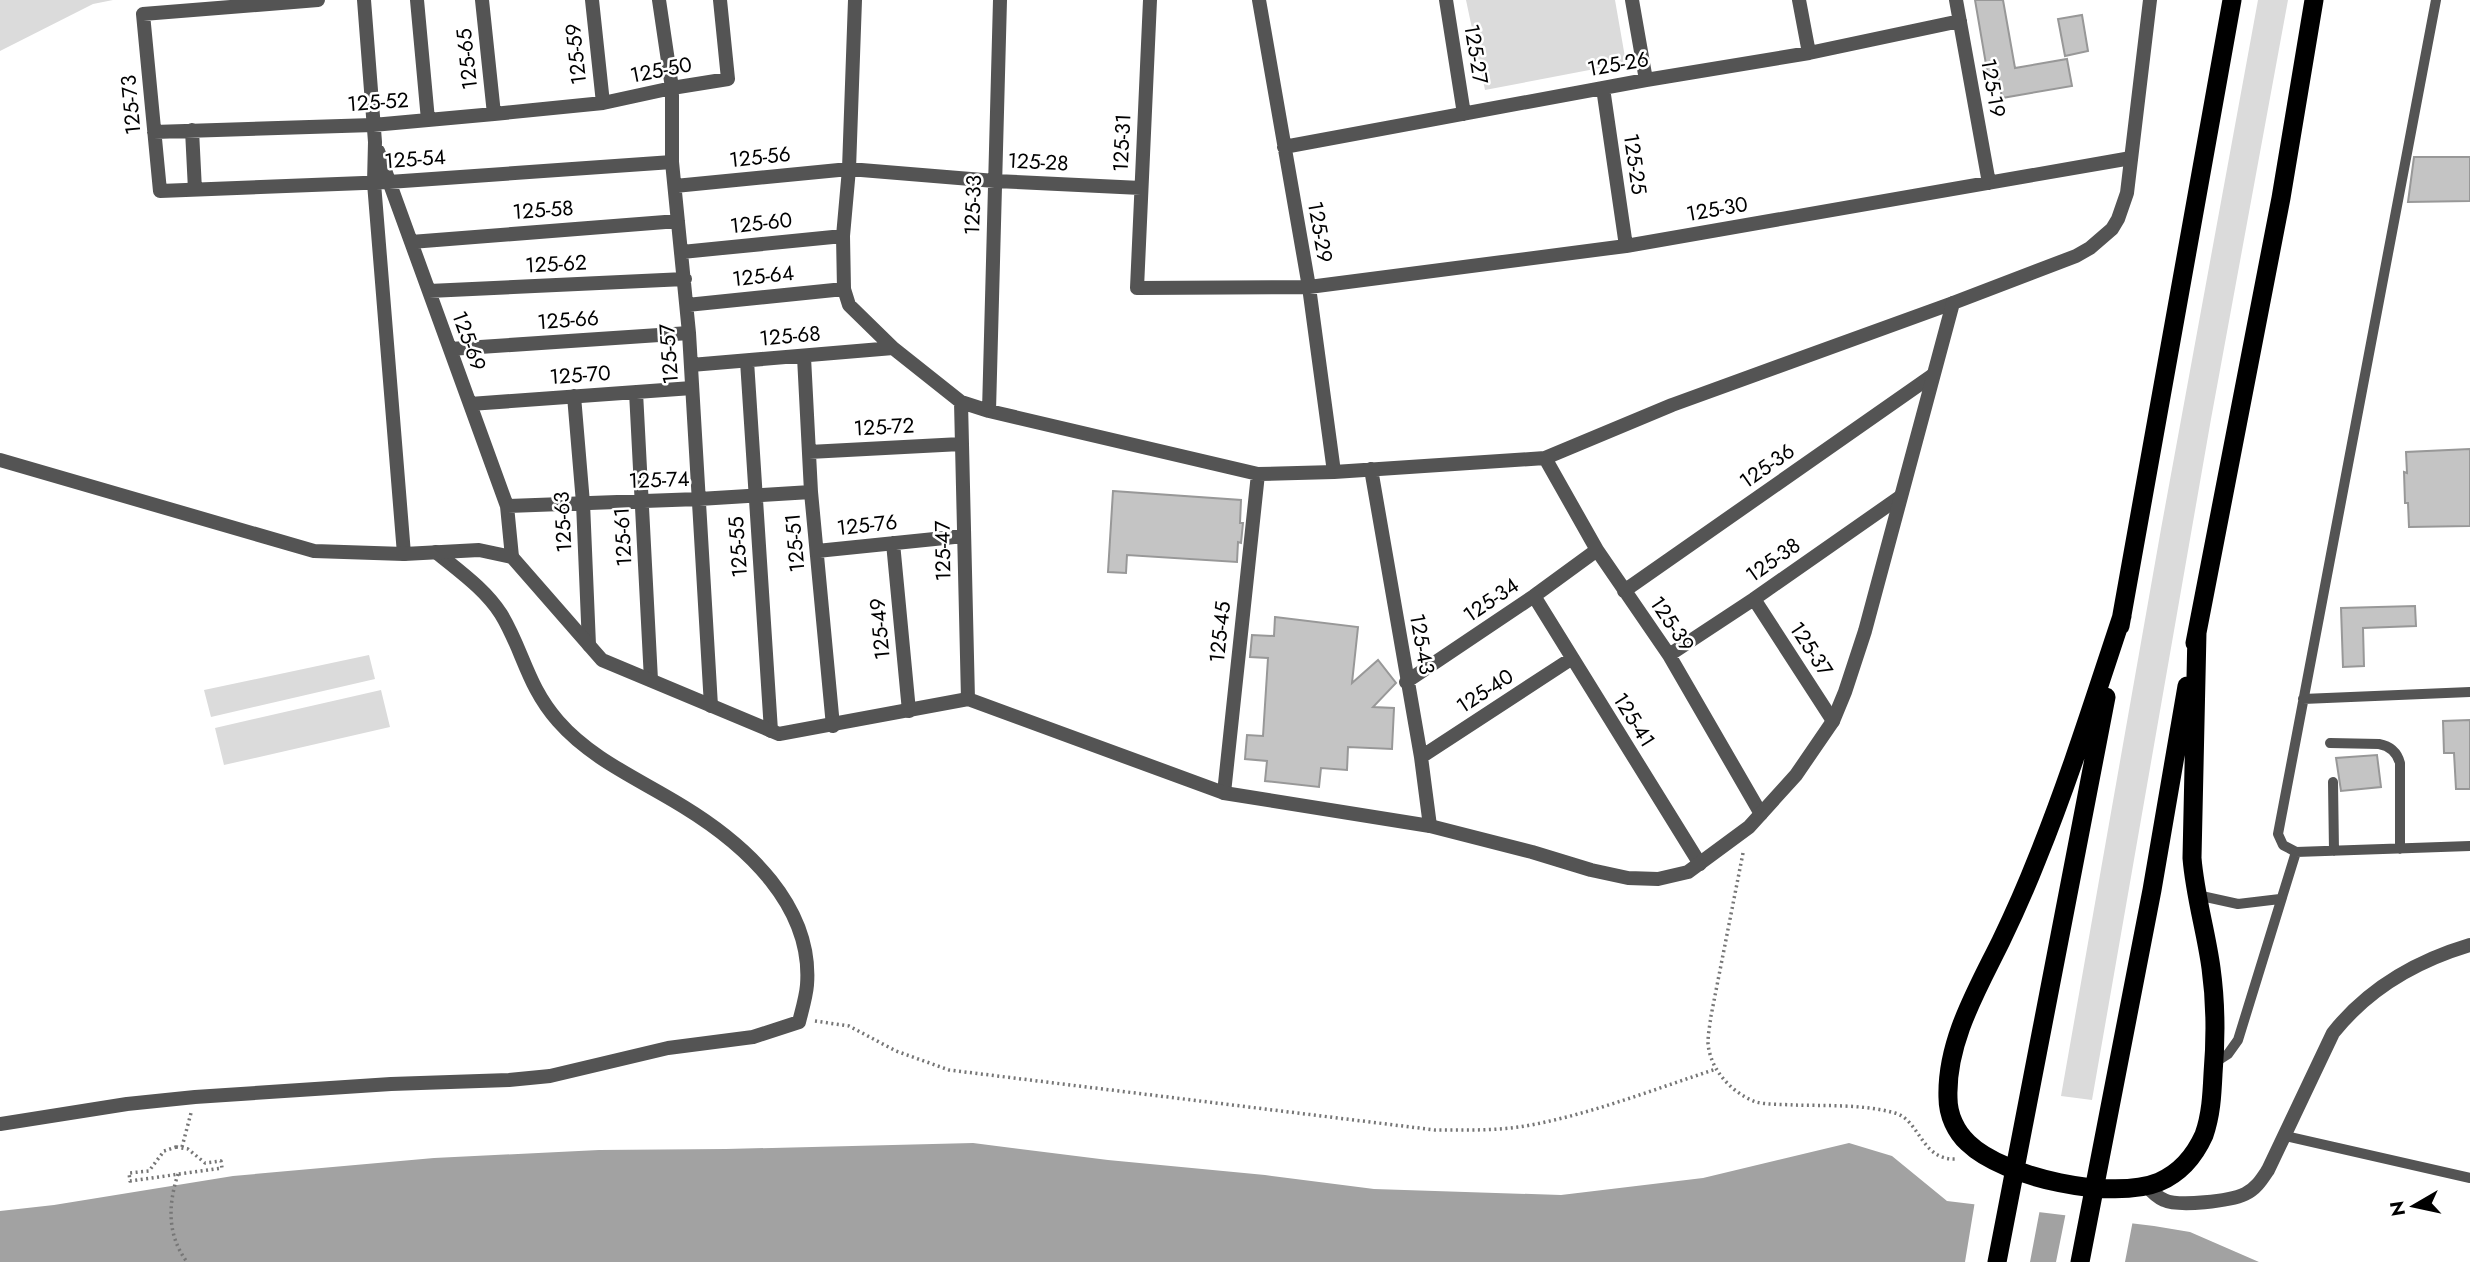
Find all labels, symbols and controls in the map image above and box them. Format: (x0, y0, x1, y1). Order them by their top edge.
street label: 125-59 (558, 22, 594, 86)
street label: 125-27 (1456, 22, 1496, 86)
street label: 125-65 (449, 27, 485, 91)
street label: 125-26 (1585, 44, 1651, 84)
street label: 125-50 (628, 49, 694, 91)
street label: 125-19 (1973, 56, 2013, 120)
street label: 125-73 (113, 74, 149, 136)
street label: 125-52 (346, 85, 410, 119)
street label: 125-31 (1105, 113, 1139, 173)
street label: 125-25 (1616, 131, 1654, 197)
street label: 125-56 (728, 139, 792, 175)
street label: 125-54 (383, 142, 447, 176)
street label: 125-28 (1007, 145, 1069, 179)
street label: 125-33 (957, 174, 989, 236)
street label: 125-30 (1684, 189, 1750, 229)
street label: 125-58 (512, 193, 574, 227)
street label: 125-29 (1300, 199, 1340, 265)
street label: 125-60 (728, 205, 794, 241)
street label: 125-62 (524, 247, 588, 281)
street label: 125-64 (731, 258, 795, 294)
street label: 125-66 (536, 303, 600, 337)
street label: 125-69 (444, 307, 494, 375)
street label: 125-68 (758, 318, 822, 354)
street label: 125-57 (652, 323, 686, 385)
street label: 125-70 (548, 358, 612, 392)
street label: 125-72 (853, 410, 915, 444)
street label: 125-36 (1733, 436, 1801, 496)
street label: 125-74 (628, 464, 690, 496)
street label: 125-63 (546, 491, 580, 553)
street label: 125-61 (606, 507, 640, 567)
street label: 125-76 (835, 507, 899, 543)
street label: 125-51 (777, 512, 813, 574)
street label: 125-55 (721, 515, 755, 579)
street label: 125-47 (927, 520, 959, 582)
street label: 125-38 (1740, 530, 1806, 590)
street label: 125-34 (1457, 570, 1525, 630)
street label: 125-39 (1642, 590, 1702, 658)
street label: 125-49 (862, 597, 898, 661)
street label: 125-45 (1202, 600, 1238, 664)
street label: 125-43 (1402, 611, 1442, 677)
street label: 125-37 (1782, 616, 1840, 682)
street label: 125-40 (1451, 661, 1519, 721)
street label: 125-41 (1606, 687, 1662, 753)
north arrow (2379, 1171, 2449, 1241)
text: N (2383, 1199, 2412, 1218)

